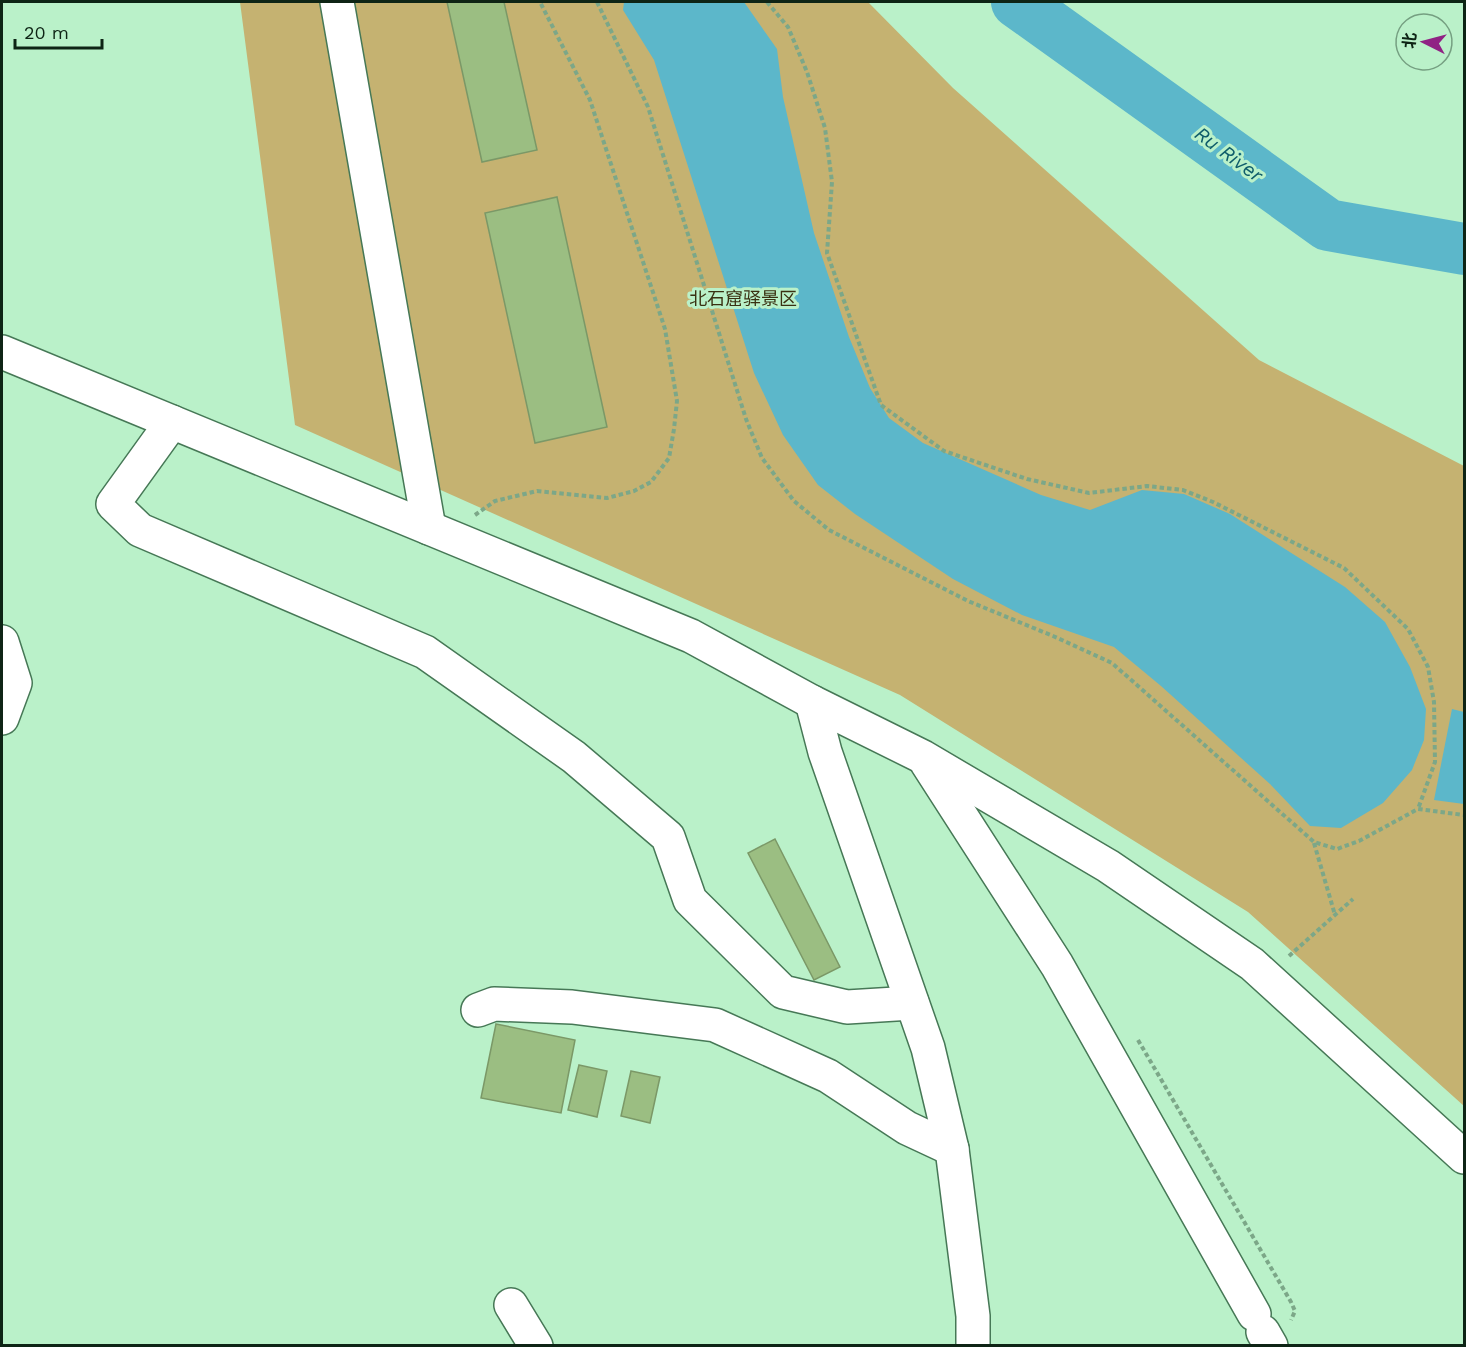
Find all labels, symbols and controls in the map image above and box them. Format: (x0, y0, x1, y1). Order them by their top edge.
scale bar (15, 12, 102, 50)
north arrow (1394, 12, 1454, 72)
text: 20 m (24, 22, 69, 43)
text: 北 (1399, 32, 1420, 49)
water label: Ru River (1190, 121, 1269, 187)
park label: 北石窟驿景区 (689, 288, 797, 309)

